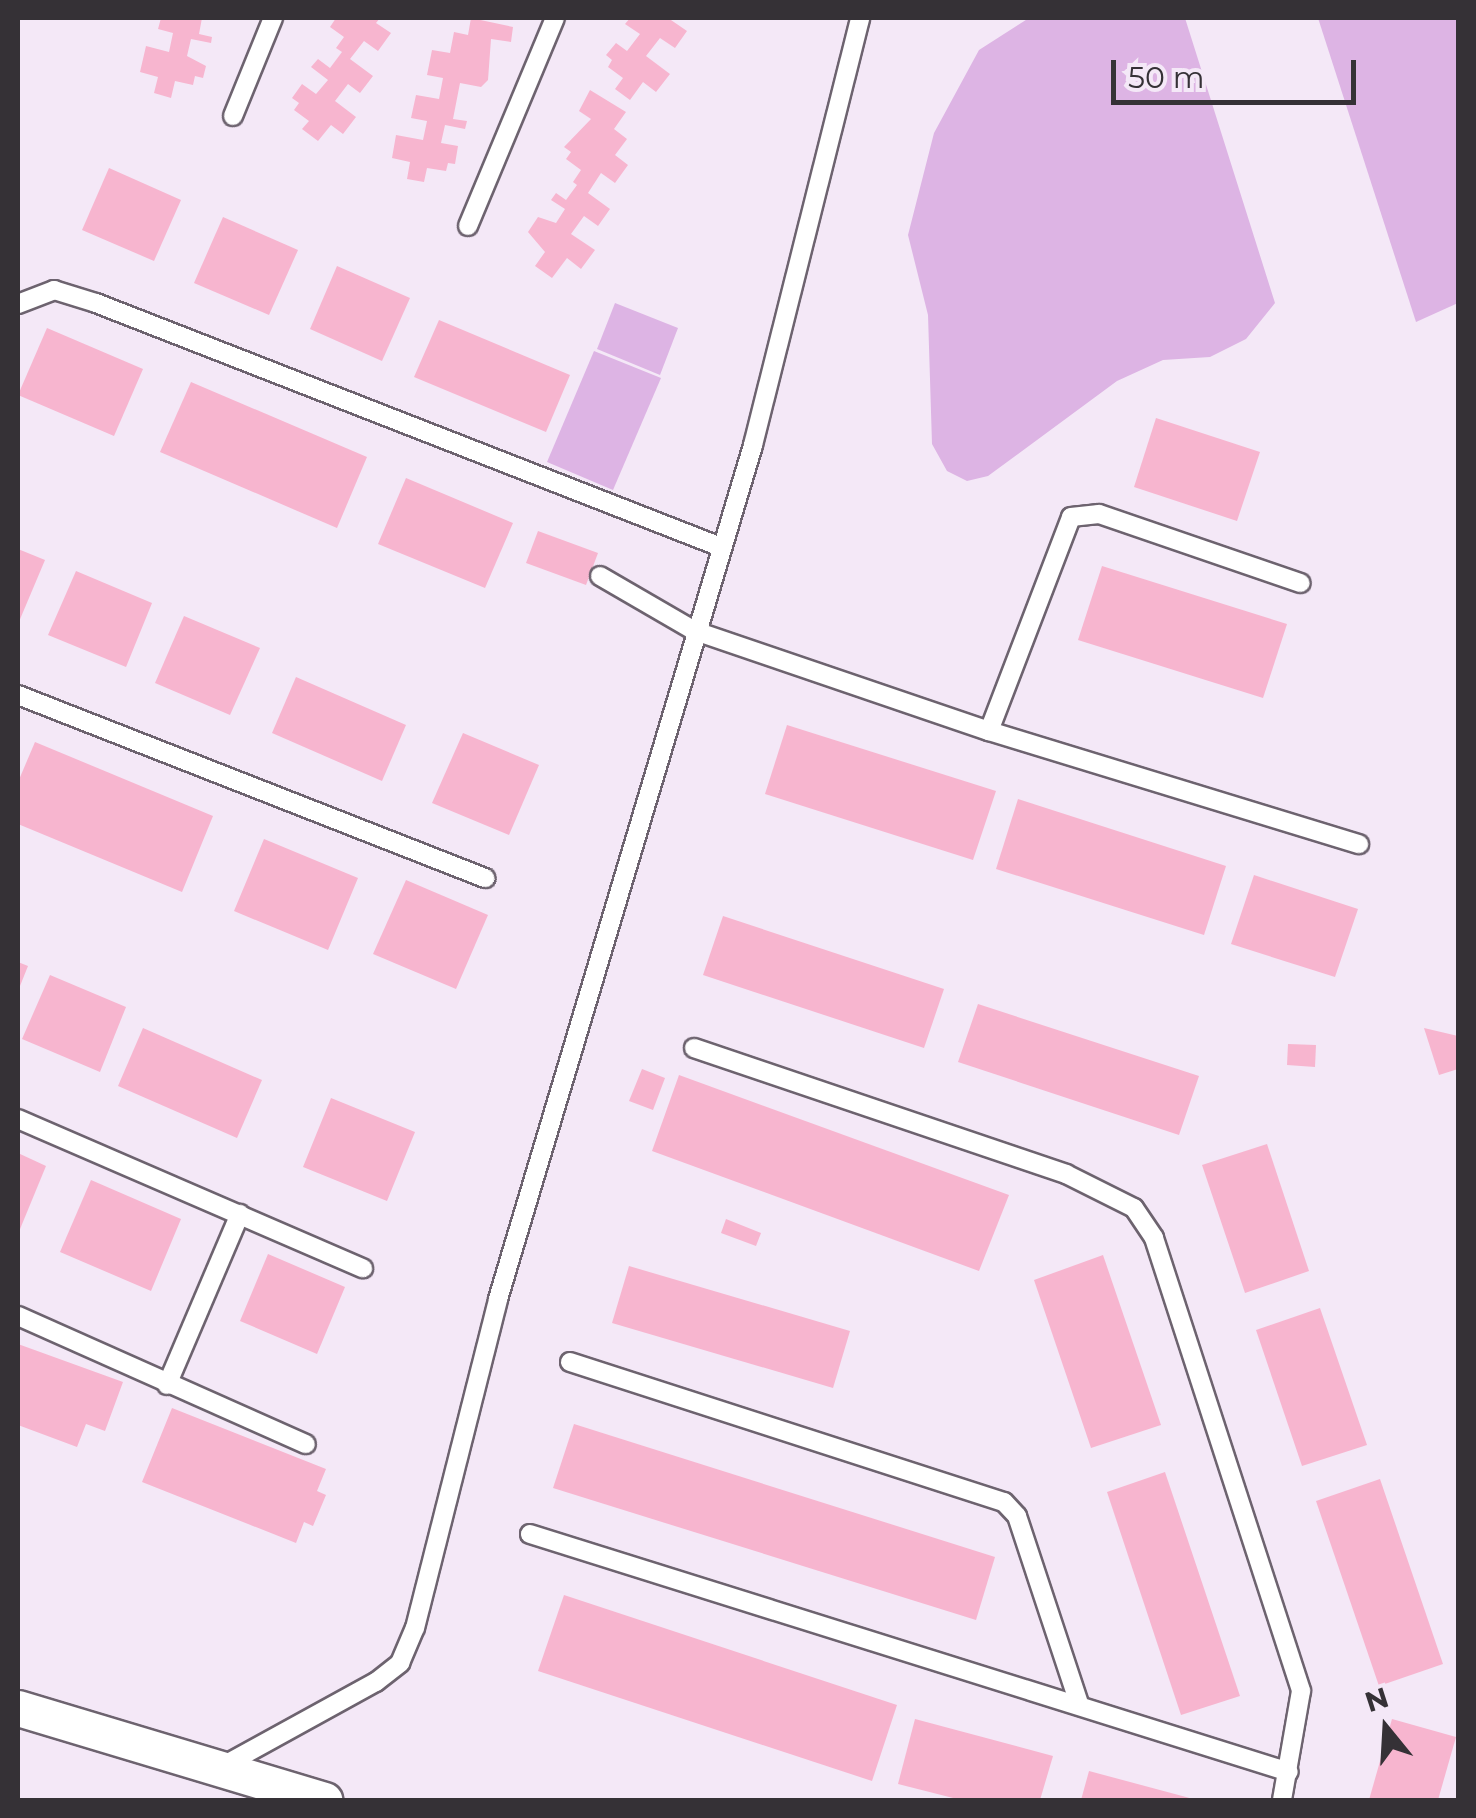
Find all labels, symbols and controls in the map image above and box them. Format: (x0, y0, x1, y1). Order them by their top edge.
scale bar (1116, 40, 1361, 102)
text: 50 m (1128, 59, 1205, 96)
north arrow (1336, 1678, 1436, 1778)
text: N (1361, 1680, 1393, 1719)

